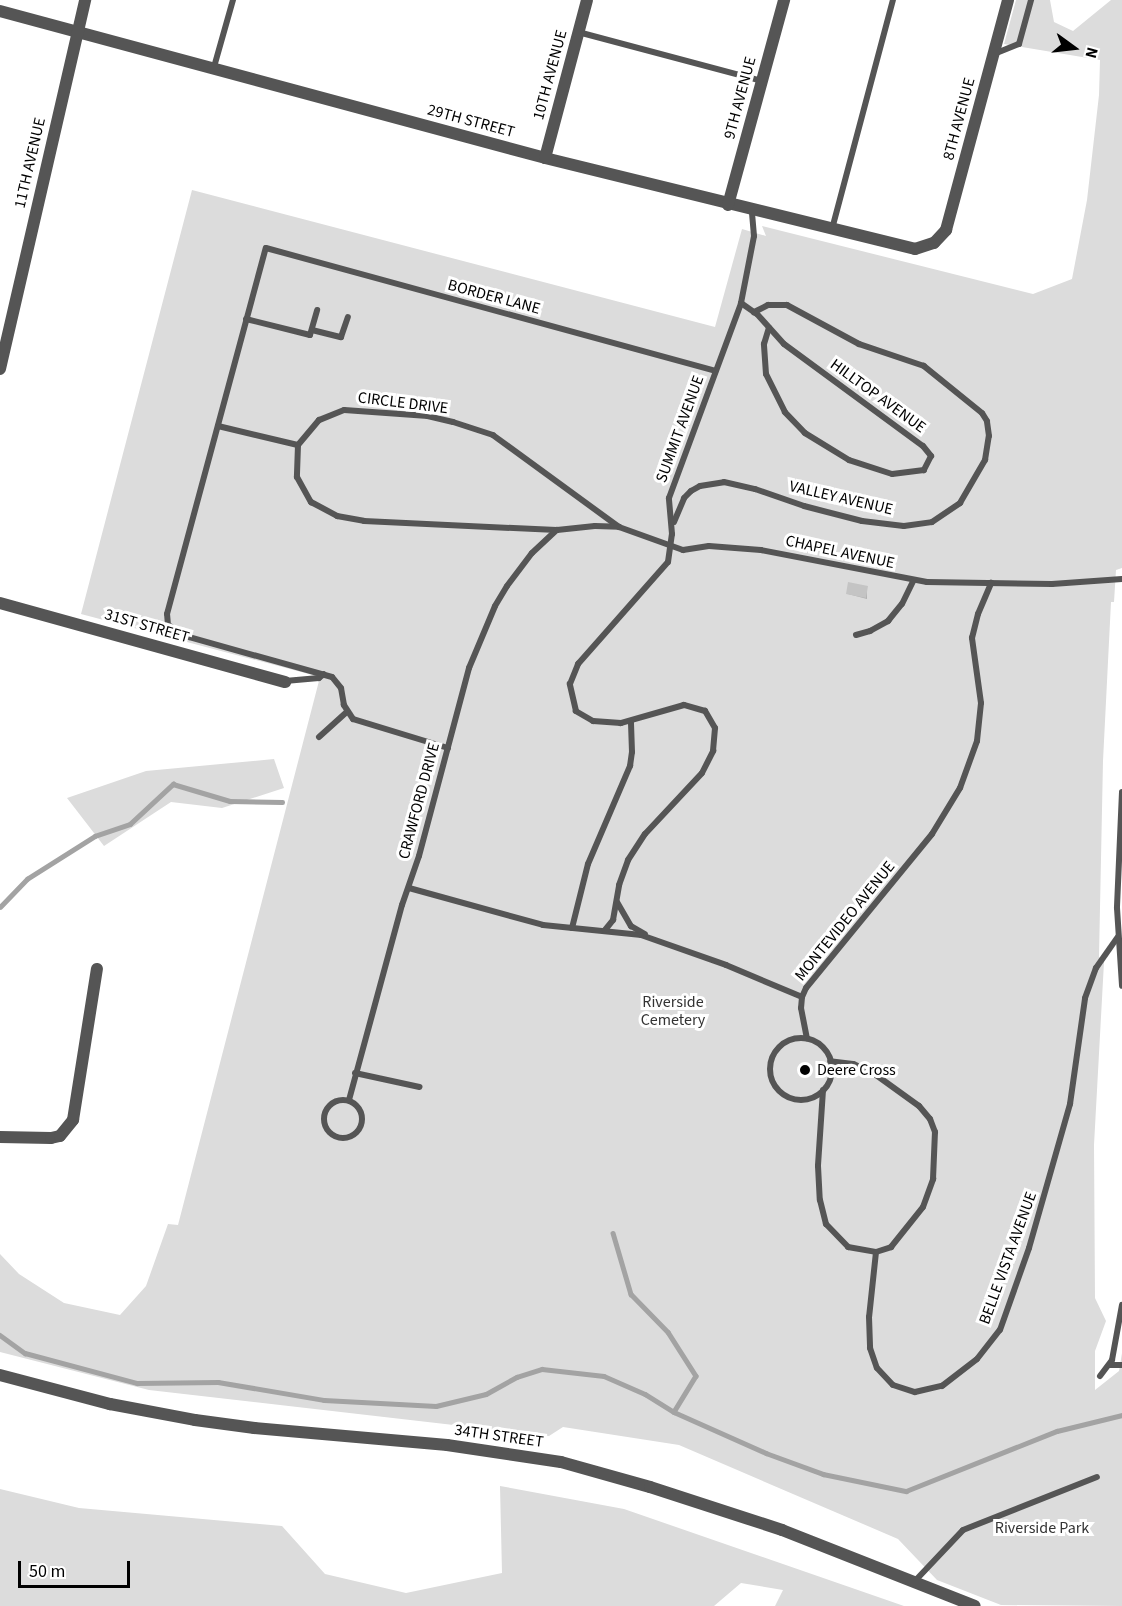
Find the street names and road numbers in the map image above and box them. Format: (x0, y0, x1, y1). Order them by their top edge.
street label: 10TH AVENUE (529, 28, 571, 122)
street label: 9TH AVENUE (720, 55, 760, 141)
street label: 8TH AVENUE (939, 76, 979, 162)
street label: 29TH STREET (425, 100, 517, 142)
street label: 11TH AVENUE (10, 116, 50, 210)
street label: BORDER LANE (446, 275, 542, 319)
street label: HILLTOP AVENUE (826, 355, 930, 437)
street label: SUMMIT AVENUE (652, 373, 708, 485)
street label: CIRCLE DRIVE (357, 388, 449, 418)
street label: VALLEY AVENUE (787, 477, 895, 519)
street label: CHAPEL AVENUE (784, 531, 896, 573)
street label: 31ST STREET (102, 605, 192, 647)
street label: CRAWFORD DRIVE (394, 741, 444, 861)
street label: MONTEVIDEO AVENUE (791, 857, 899, 985)
street label: BELLE VISTA AVENUE (975, 1189, 1041, 1327)
street label: 34TH STREET (453, 1420, 545, 1452)

